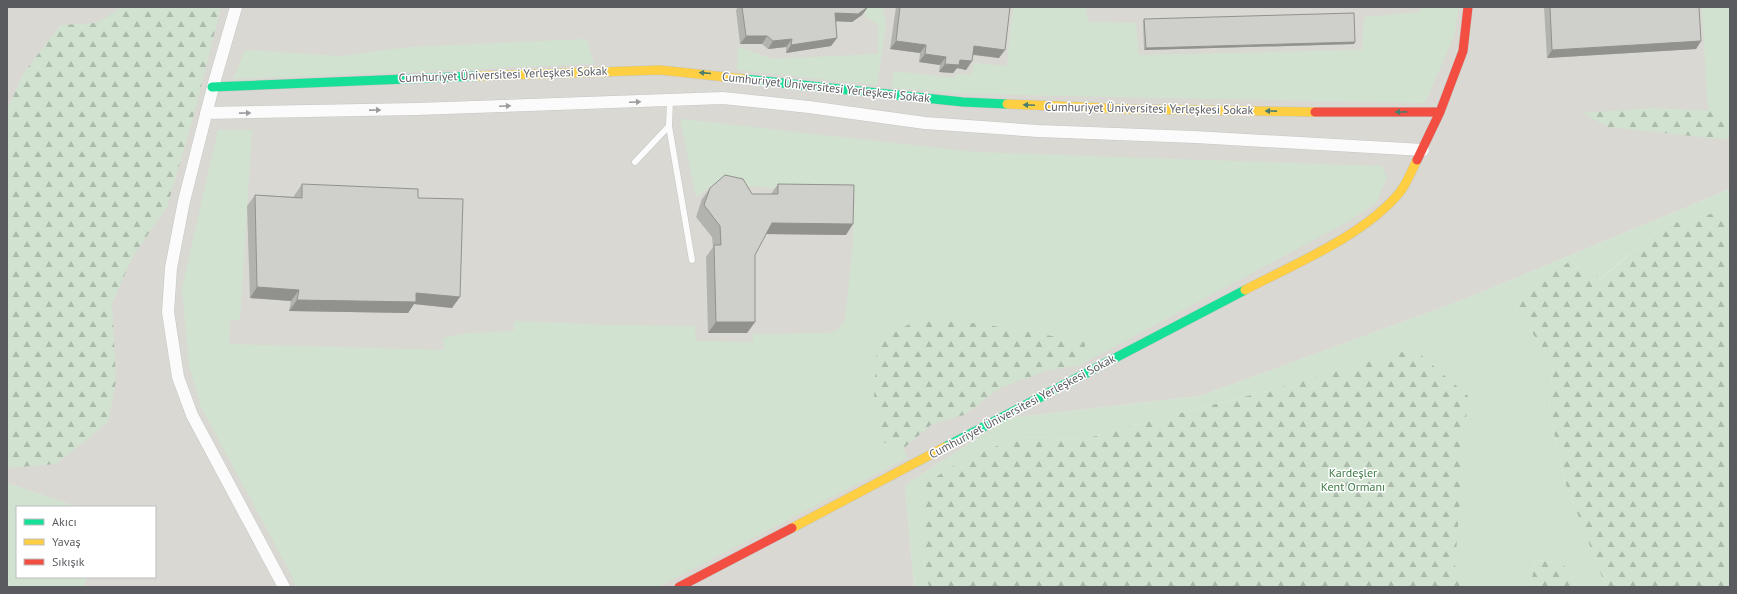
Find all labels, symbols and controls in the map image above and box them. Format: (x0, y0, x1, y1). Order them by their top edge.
street label: Cumhuriyet Üniversitesi Yerleşkesi Sokak (398, 63, 608, 85)
street label: Cumhuriyet Üniversitesi Yerleşkesi Sokak (721, 69, 931, 105)
one-way arrow (699, 70, 711, 77)
one-way arrow (629, 99, 642, 105)
street label: Cumhuriyet Üniversitesi Yerleşkesi Sokak (1044, 99, 1254, 117)
one-way arrow (1022, 102, 1035, 108)
one-way arrow (499, 103, 512, 109)
one-way arrow (369, 106, 381, 113)
one-way arrow (1264, 108, 1277, 114)
one-way arrow (239, 109, 251, 116)
one-way arrow (1395, 109, 1407, 116)
street label: Cumhuriyet Üniversitesi Yerleşkesi Sokak (926, 350, 1118, 462)
park label: Kardeşler Kent Ormanı (1321, 465, 1385, 494)
legend (16, 506, 156, 578)
text: Akıcı (52, 514, 77, 529)
text: Yavaş (52, 534, 81, 549)
text: Sıkışık (52, 554, 85, 569)

